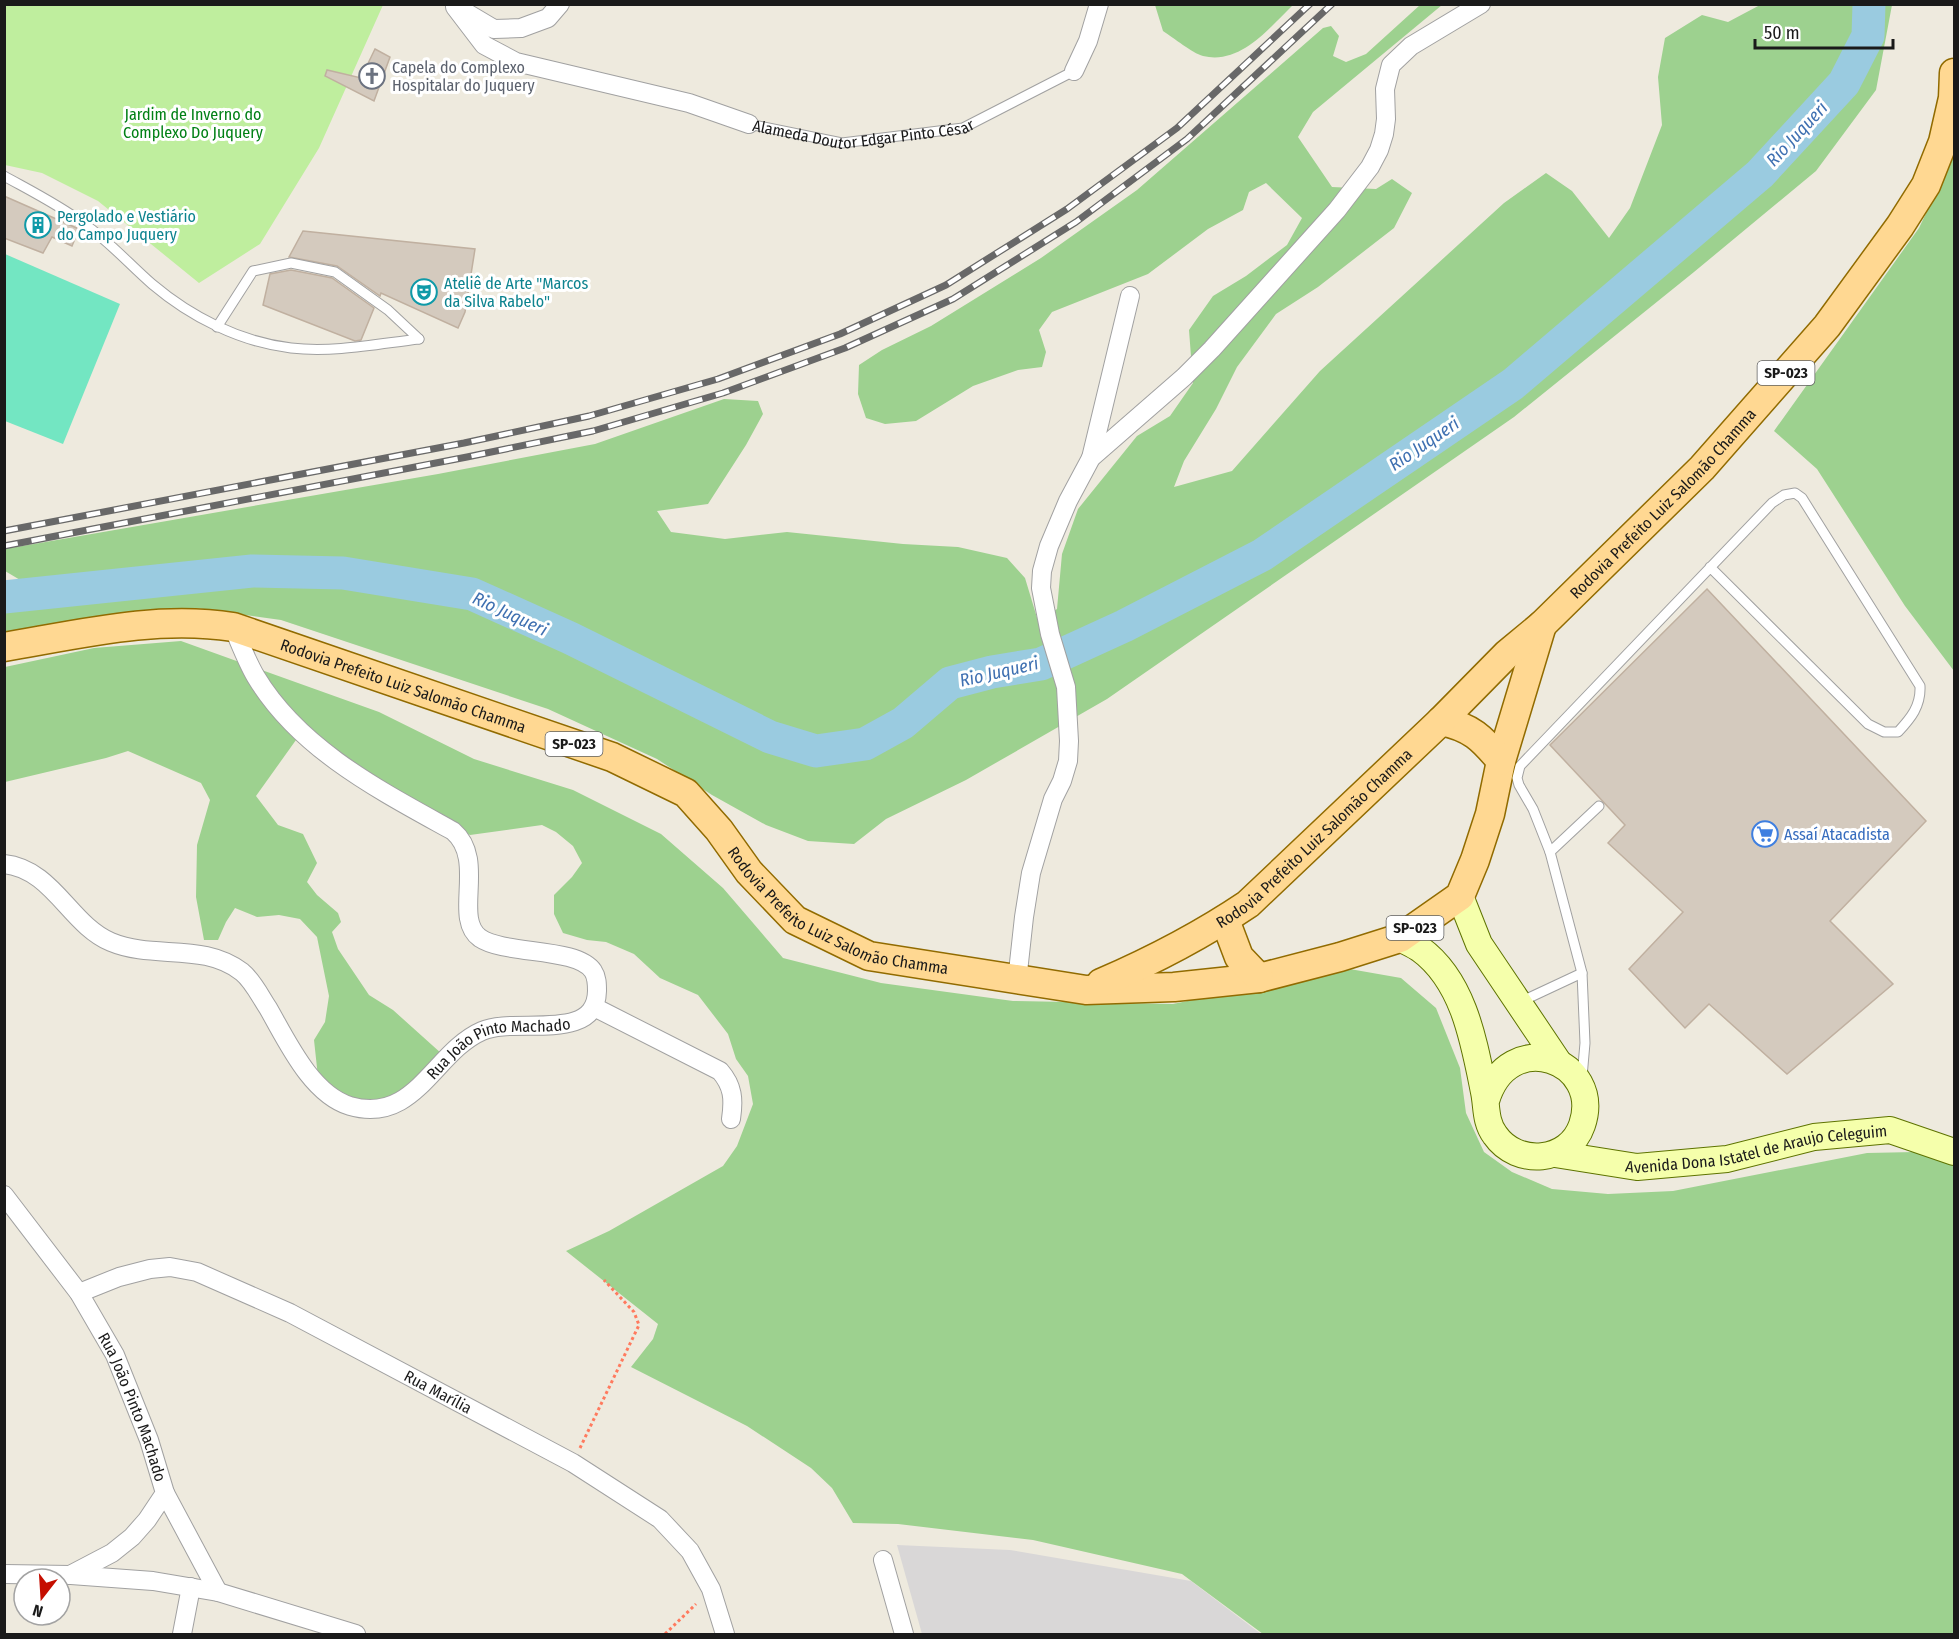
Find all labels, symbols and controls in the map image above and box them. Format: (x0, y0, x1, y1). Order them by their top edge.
scale bar (1755, 12, 1893, 50)
text: 50 m (1764, 22, 1800, 44)
place label: Capela do Complexo Hospitalar do Juquery (392, 58, 536, 95)
church icon: Capela do Complexo Hospitalar do Juquery (357, 61, 387, 91)
water label: Rio Juqueri (1762, 97, 1833, 171)
park label: Jardim de Inverno do Complexo Do Juquery (123, 105, 264, 142)
street label: Alameda Doutor Edgar Pinto César (751, 114, 978, 153)
place label: Pergolado e Vestiário do Campo Juquery (57, 207, 196, 244)
building icon: Pergolado e Vestiário do Campo Juquery (23, 210, 53, 240)
place label: Ateliê de Arte "Marcos da Silva Rabelo" (444, 274, 588, 311)
theatre icon: Ateliê de Arte "Marcos da Silva Rabelo" (409, 277, 439, 307)
road number: SP-023 (1758, 361, 1814, 385)
street label: Rodovia Prefeito Luiz Salomão Chamma (1566, 404, 1760, 602)
water label: Rio Juqueri (1385, 412, 1464, 476)
water label: Rio Juqueri (469, 587, 551, 641)
street label: Rodovia Prefeito Luiz Salomão Chamma (278, 635, 529, 736)
water label: Rio Juqueri (957, 652, 1041, 692)
road number: SP-023 (546, 732, 602, 756)
street label: Rodovia Prefeito Luiz Salomão Chamma (1213, 744, 1416, 932)
supermarket icon: Assaí Atacadista (1750, 819, 1780, 849)
place label: Assaí Atacadista (1784, 825, 1890, 844)
street label: Rodovia Prefeito Luiz Salomão Chamma (724, 843, 950, 978)
road number: SP-023 (1386, 916, 1444, 940)
street label: Rua João Pinto Machado (422, 1013, 572, 1083)
street label: Avenida Dona Istatel de Araujo Celeguim (1624, 1121, 1888, 1177)
street label: Rua João Pinto Machado (94, 1329, 170, 1484)
street label: Rua Marília (401, 1366, 475, 1417)
north arrow (12, 1567, 72, 1627)
text: N (30, 1600, 45, 1621)

